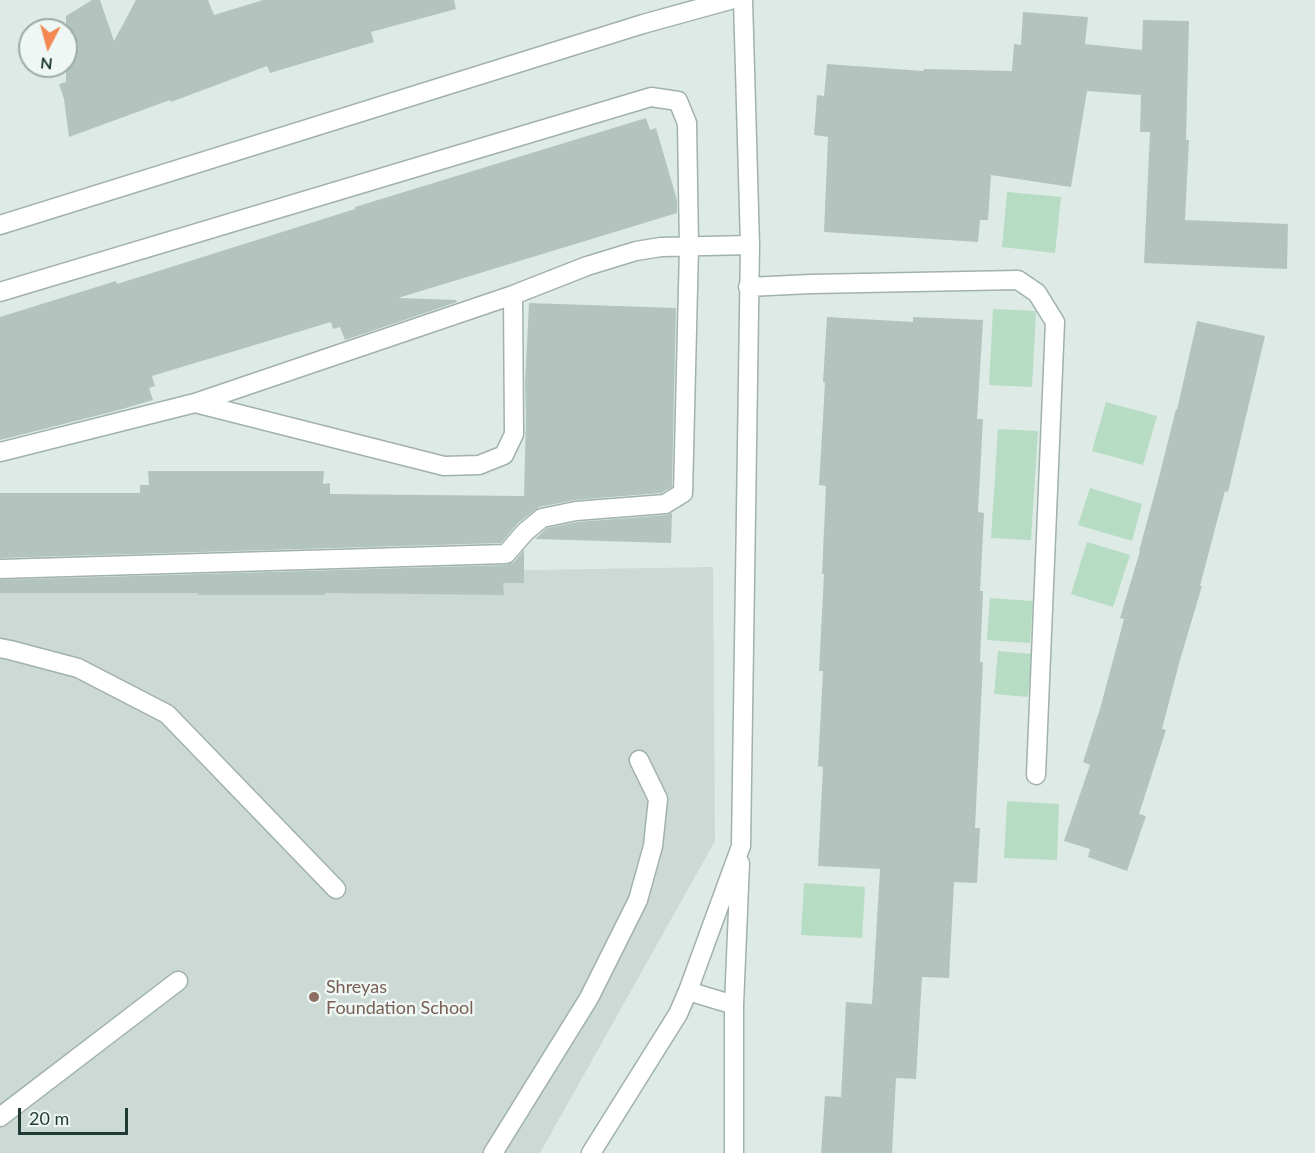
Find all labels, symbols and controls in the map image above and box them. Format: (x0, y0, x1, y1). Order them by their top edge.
north arrow (18, 18, 78, 78)
text: N (39, 54, 53, 75)
place label: Shreyas Foundation School (326, 976, 474, 1018)
marker: Shreyas Foundation School (307, 990, 321, 1004)
scale bar (21, 1096, 130, 1134)
text: 20 m (29, 1107, 69, 1129)

